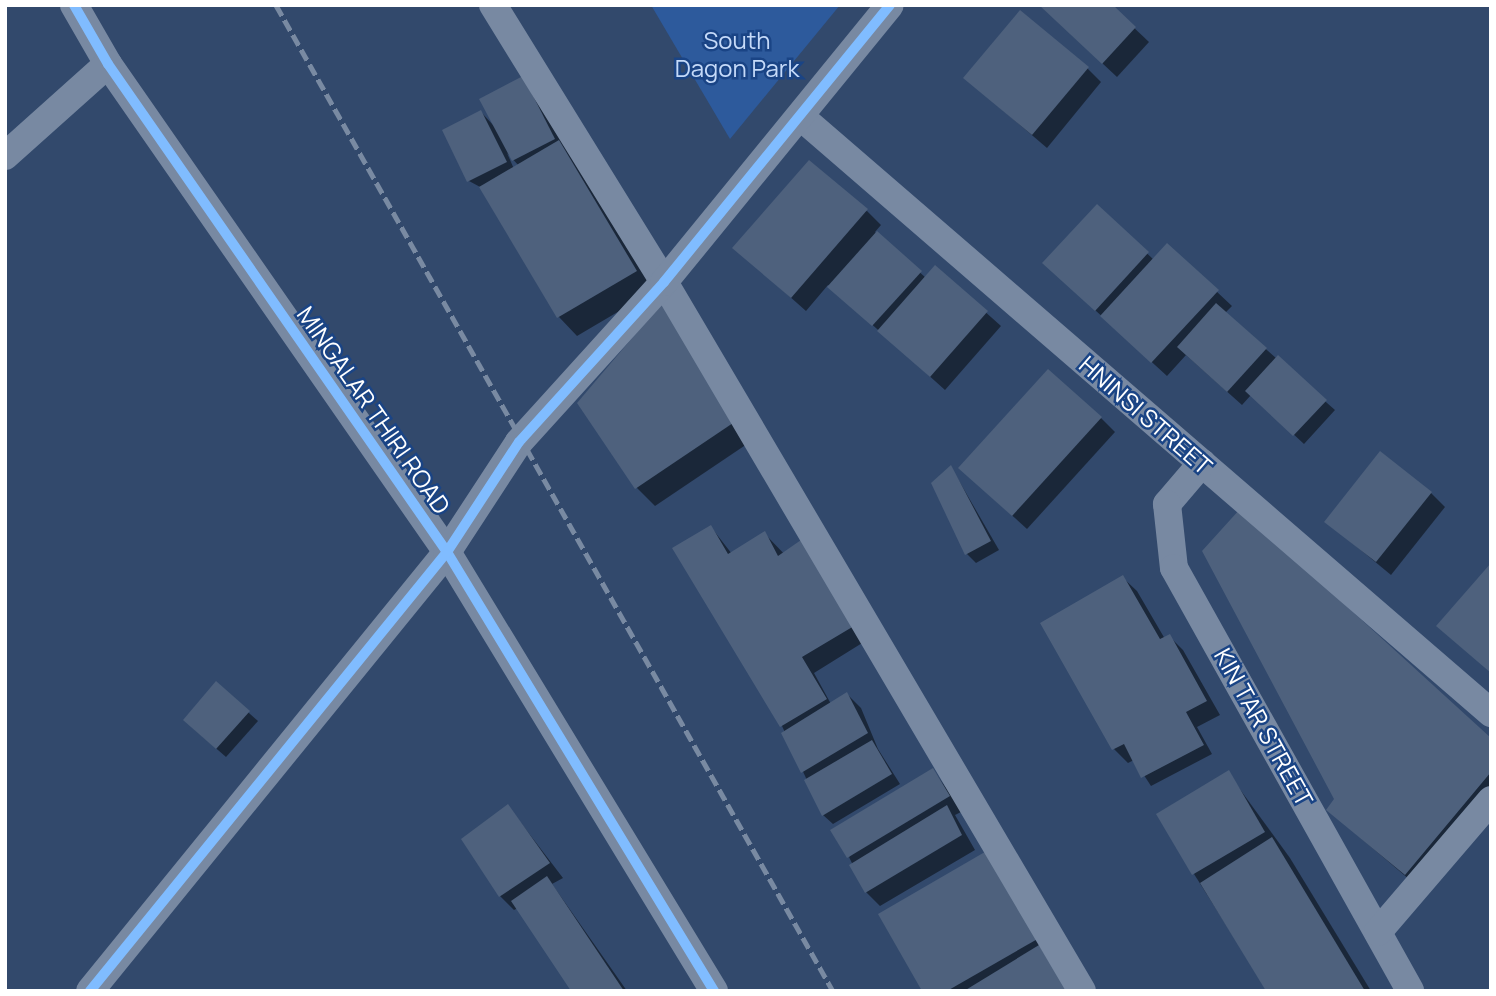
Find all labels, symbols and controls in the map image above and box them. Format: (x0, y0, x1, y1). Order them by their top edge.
park label: South Dagon Park (675, 26, 799, 82)
street label: MINGALAR THIRI ROAD (292, 301, 456, 519)
street label: HNINSI STREET (1074, 350, 1218, 480)
street label: KIN TAR STREET (1209, 643, 1319, 811)

